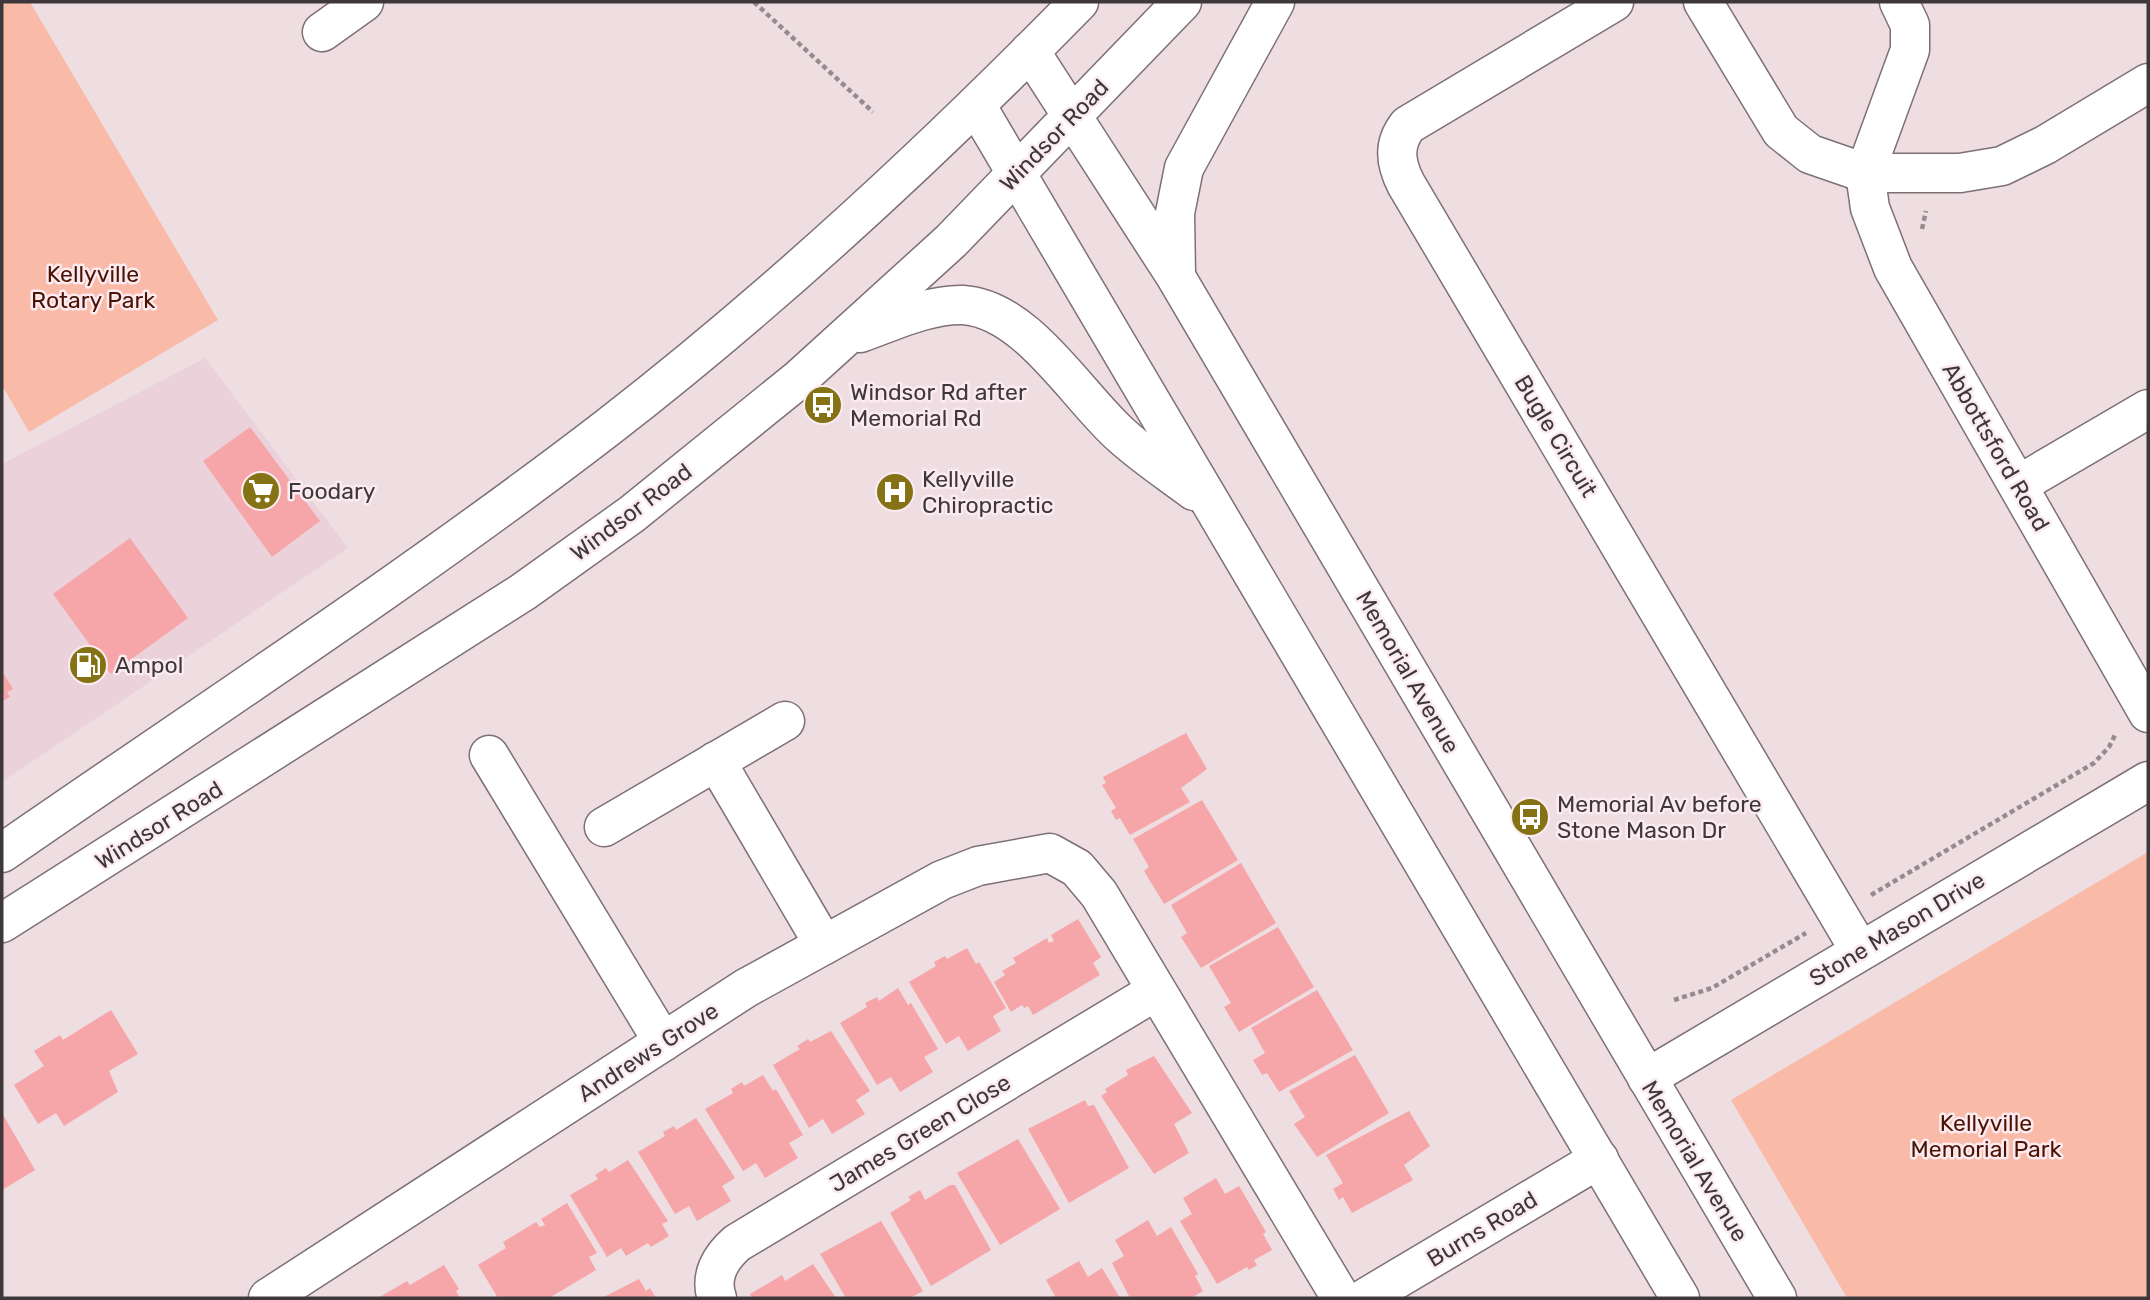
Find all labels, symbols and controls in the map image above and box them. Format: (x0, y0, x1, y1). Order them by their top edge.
street label: Windsor Road (994, 73, 1114, 197)
park label: Kellyville Rotary Park (31, 260, 155, 314)
street label: Abbottsford Road (1936, 358, 2056, 536)
street label: Bugle Circuit (1509, 370, 1603, 502)
place label: Windsor Rd after Memorial Rd (850, 378, 1027, 432)
bus stop icon: Windsor Rd after Memorial Rd (802, 384, 844, 426)
street label: Windsor Road (565, 457, 697, 567)
place label: Kellyville Chiropractic (922, 465, 1054, 519)
supermarket icon: Foodary (240, 470, 282, 512)
hospital icon: Kellyville Chiropractic (874, 471, 916, 513)
place label: Foodary (288, 477, 376, 505)
street label: Memorial Avenue (1350, 586, 1466, 758)
fuel station icon: Ampol (67, 644, 109, 686)
place label: Ampol (115, 651, 183, 679)
street label: Windsor Road (90, 775, 228, 875)
place label: Memorial Av before Stone Mason Dr (1557, 790, 1762, 844)
bus stop icon: Memorial Av before Stone Mason Dr (1509, 796, 1551, 838)
street label: Stone Mason Drive (1804, 866, 1990, 992)
street label: Andrews Grove (573, 996, 723, 1108)
street label: James Green Close (824, 1068, 1016, 1198)
street label: Memorial Avenue (1636, 1075, 1754, 1247)
park label: Kellyville Memorial Park (1911, 1109, 2062, 1163)
street label: Burns Road (1422, 1185, 1542, 1273)

